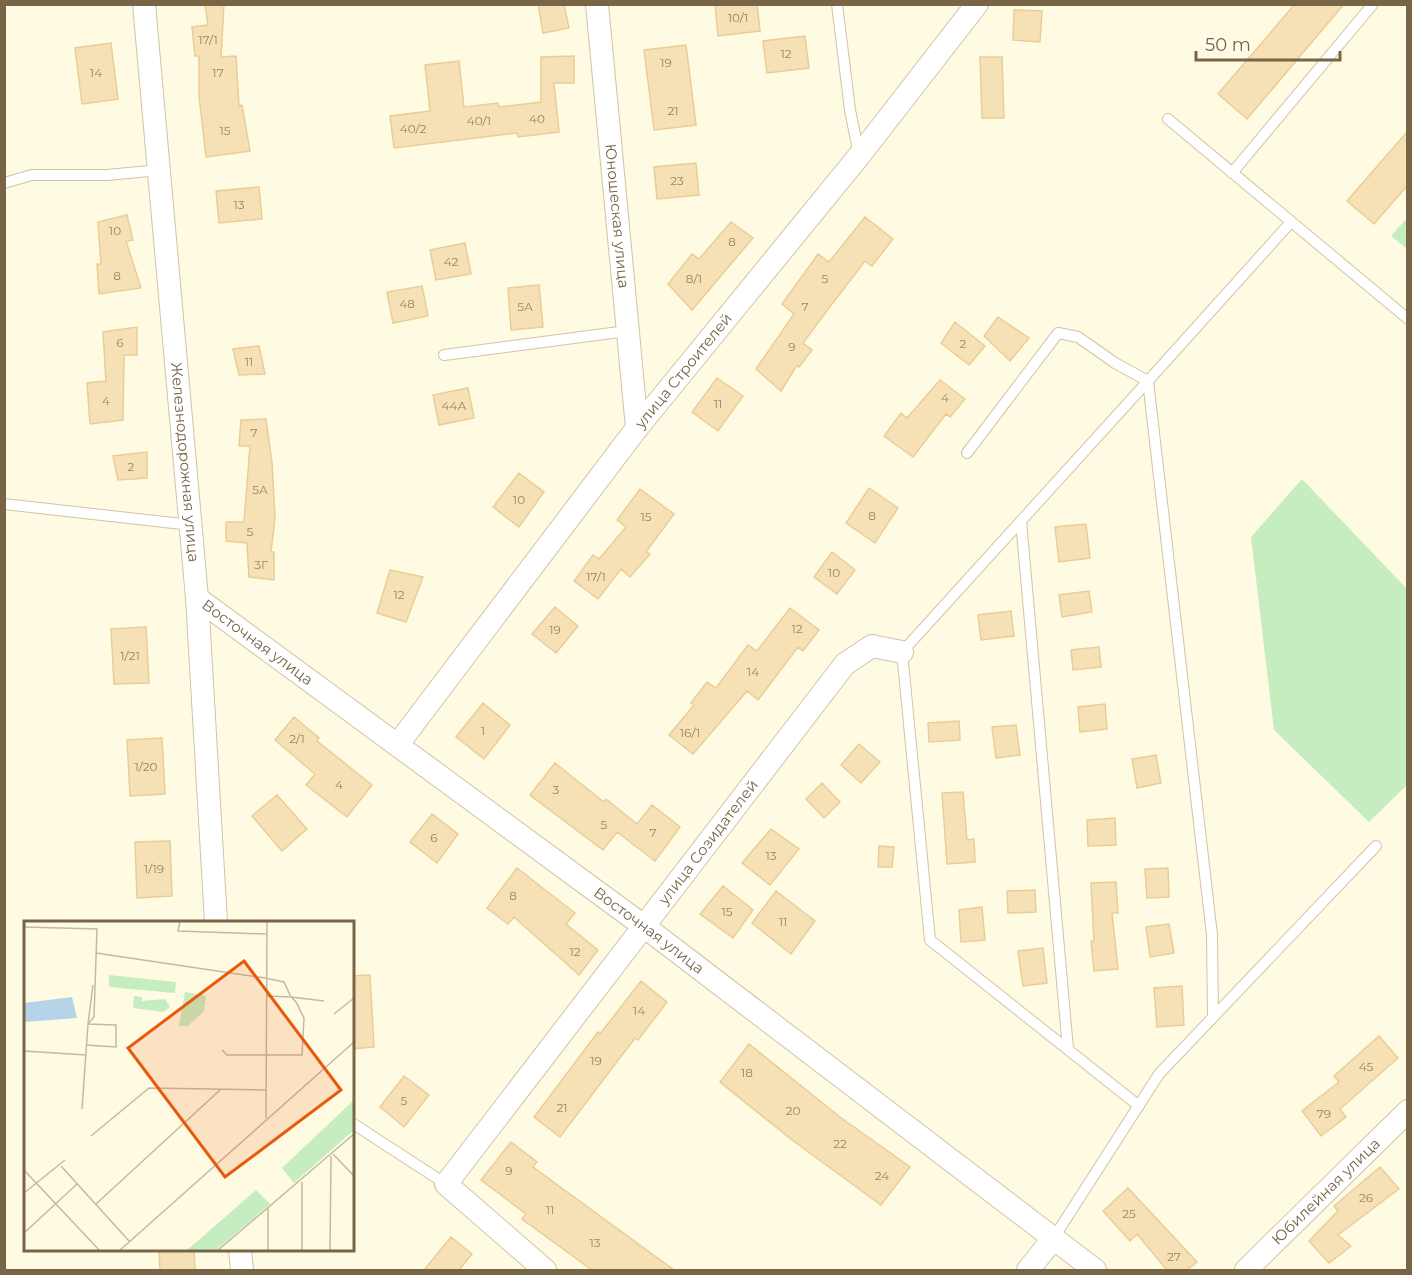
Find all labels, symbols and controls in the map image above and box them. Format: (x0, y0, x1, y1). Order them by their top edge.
house number: 10/1 (728, 10, 748, 25)
scale bar (1196, 24, 1340, 62)
house number: 17/1 (198, 32, 218, 47)
text: 50 m (1205, 34, 1251, 56)
house number: 12 (780, 46, 792, 61)
house number: 19 (660, 55, 672, 70)
house number: 14 (90, 65, 102, 80)
house number: 17 (212, 65, 224, 80)
house number: 21 (667, 103, 679, 118)
house number: 40 (529, 111, 545, 126)
house number: 40/1 (467, 113, 491, 128)
house number: 40/2 (400, 121, 426, 136)
house number: 15 (219, 123, 231, 138)
street label: Юношеская улица (601, 143, 634, 289)
house number: 23 (670, 173, 684, 188)
house number: 13 (233, 197, 245, 212)
house number: 10 (109, 223, 121, 238)
house number: 8 (728, 234, 736, 249)
house number: 42 (444, 254, 459, 269)
house number: 8 (113, 268, 121, 283)
house number: 8/1 (686, 271, 702, 286)
house number: 5 (822, 271, 829, 286)
house number: 48 (399, 296, 415, 311)
house number: 5А (517, 299, 533, 314)
house number: 7 (801, 299, 809, 314)
street label: улица Строителей (630, 309, 736, 433)
house number: 6 (116, 335, 124, 350)
house number: 2 (960, 336, 967, 351)
house number: 9 (788, 339, 796, 354)
house number: 11 (245, 354, 253, 369)
street label: Железнодорожная улица (167, 362, 204, 563)
house number: 4 (941, 390, 949, 405)
house number: 4 (102, 393, 110, 408)
house number: 11 (714, 396, 722, 411)
house number: 44А (442, 398, 466, 413)
house number: 7 (250, 425, 258, 440)
house number: 2 (128, 459, 135, 474)
house number: 5А (252, 482, 268, 497)
house number: 10 (513, 492, 525, 507)
house number: 8 (868, 508, 876, 523)
house number: 15 (640, 509, 652, 524)
house number: 5 (247, 524, 254, 539)
house number: 3Г (254, 557, 268, 572)
house number: 10 (828, 565, 840, 580)
house number: 17/1 (586, 569, 606, 584)
house number: 12 (393, 587, 405, 602)
street label: Восточная улица (198, 595, 317, 689)
house number: 12 (791, 621, 803, 636)
house number: 19 (549, 622, 561, 637)
house number: 1/21 (120, 648, 140, 663)
house number: 14 (747, 664, 759, 679)
house number: 1 (481, 723, 485, 738)
house number: 16/1 (680, 725, 700, 740)
house number: 2/1 (289, 731, 305, 746)
house number: 1/20 (134, 759, 158, 774)
street label: улица Созидателей (653, 776, 762, 909)
house number: 4 (335, 777, 343, 792)
house number: 3 (553, 782, 560, 797)
house number: 5 (601, 817, 608, 832)
house number: 7 (649, 825, 657, 840)
house number: 6 (430, 830, 438, 845)
house number: 13 (765, 848, 777, 863)
house number: 1/19 (144, 861, 164, 876)
street label: Восточная улица (590, 883, 708, 978)
house number: 8 (509, 888, 517, 903)
house number: 15 (721, 904, 733, 919)
house number: 11 (779, 914, 787, 929)
inset map (24, 921, 354, 1251)
house number: 12 (569, 944, 581, 959)
house number: 14 (633, 1003, 645, 1018)
house number: 19 (590, 1053, 602, 1068)
house number: 45 (1359, 1059, 1374, 1074)
house number: 18 (741, 1065, 753, 1080)
house number: 5 (401, 1093, 408, 1108)
house number: 21 (556, 1100, 568, 1115)
house number: 20 (786, 1103, 800, 1118)
house number: 79 (1317, 1106, 1331, 1121)
street label: Юбилейная улица (1267, 1134, 1384, 1249)
house number: 22 (833, 1136, 847, 1151)
house number: 9 (505, 1163, 513, 1178)
house number: 24 (875, 1168, 889, 1183)
house number: 26 (1359, 1190, 1373, 1205)
house number: 11 (546, 1202, 554, 1217)
house number: 25 (1122, 1206, 1136, 1221)
house number: 13 (589, 1235, 601, 1250)
house number: 27 (1167, 1249, 1181, 1264)

